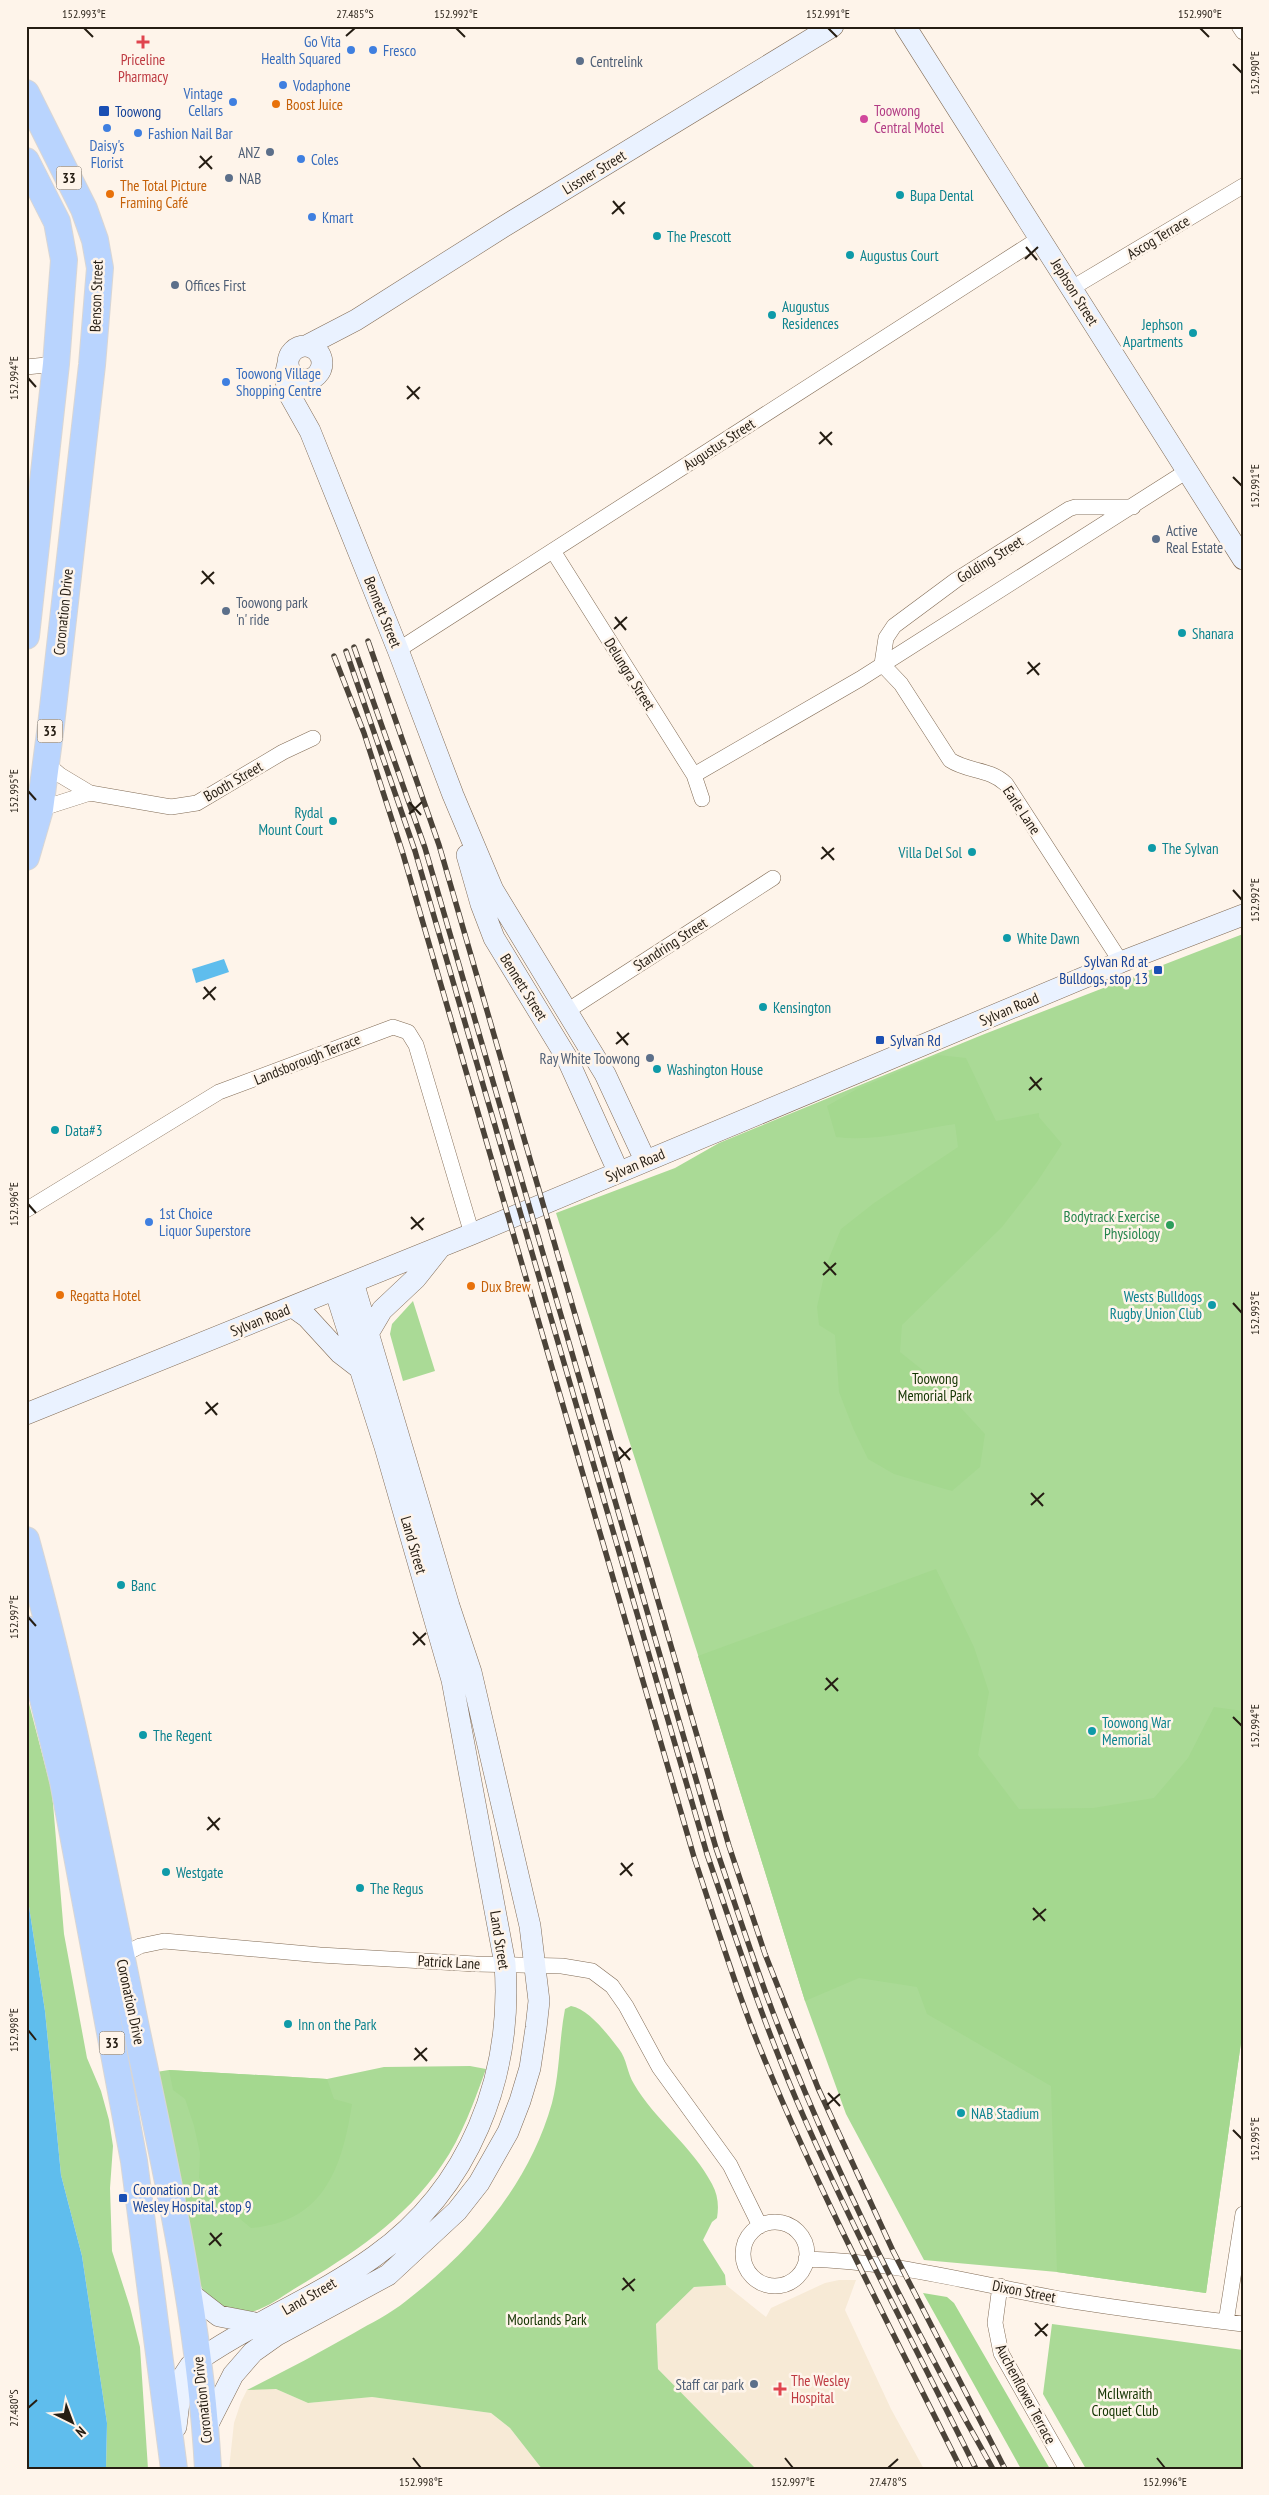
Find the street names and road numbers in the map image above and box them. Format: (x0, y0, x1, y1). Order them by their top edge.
street label: Lissner Street (559, 146, 629, 198)
road number: 33 (56, 167, 82, 190)
street label: Ascog Terrace (1123, 211, 1193, 263)
street label: Jephson Street (1046, 254, 1103, 329)
street label: Benson Street (85, 260, 107, 332)
street label: Augustus Street (680, 414, 758, 474)
street label: Golding Street (953, 531, 1027, 587)
street label: Coronation Drive (49, 568, 77, 656)
street label: Bennett Street (360, 574, 406, 650)
street label: Delungra Street (600, 634, 660, 714)
road number: 33 (38, 719, 62, 742)
street label: Booth Street (200, 757, 266, 805)
street label: Earle Lane (999, 782, 1045, 838)
street label: Standring Street (629, 913, 711, 975)
street label: Bennett Street (496, 950, 552, 1024)
street label: Sylvan Road (976, 988, 1042, 1030)
street label: Landsborough Terrace (251, 1029, 363, 1089)
street label: Sylvan Road (602, 1144, 668, 1186)
street label: Sylvan Road (227, 1299, 293, 1341)
street label: Land Street (397, 1514, 431, 1576)
street label: Land Street (486, 1909, 514, 1971)
street label: Patrick Lane (417, 1951, 481, 1973)
street label: Coronation Drive (113, 1957, 149, 2047)
road number: 33 (100, 2032, 124, 2054)
street label: Land Street (279, 2273, 339, 2319)
street label: Dixon Street (991, 2276, 1057, 2306)
street label: Auchenflower Terrace (992, 2341, 1060, 2447)
street label: Coronation Drive (188, 2356, 216, 2444)

